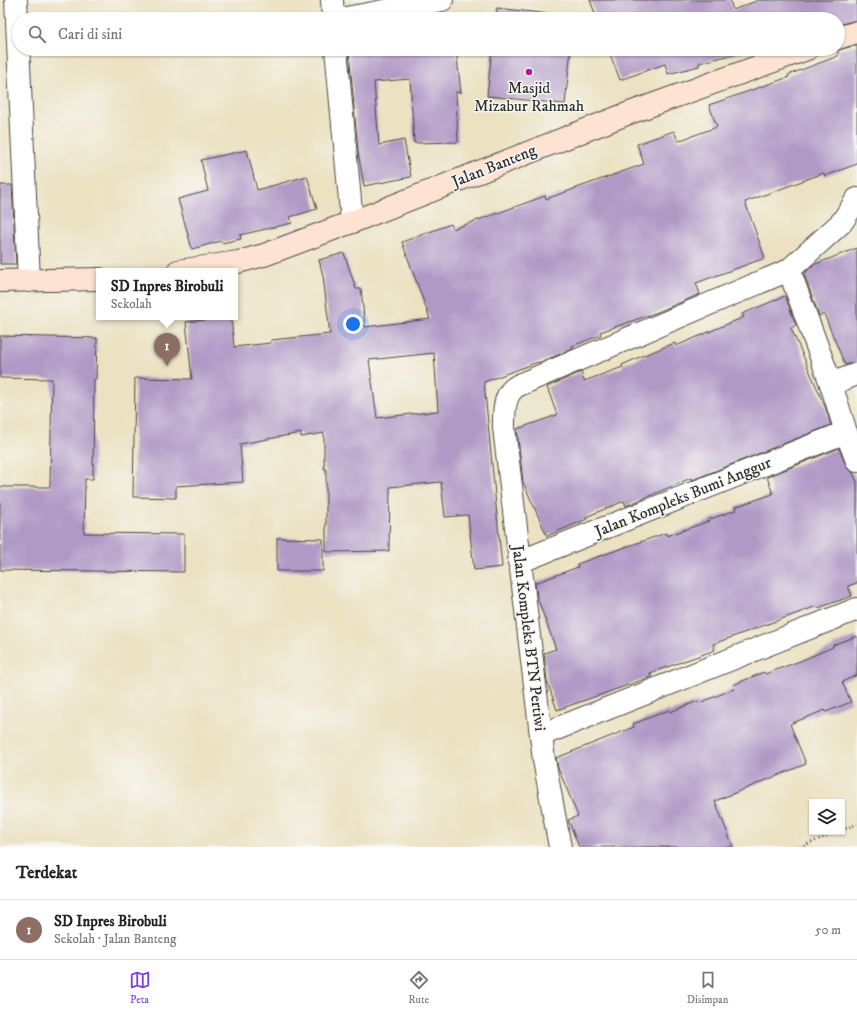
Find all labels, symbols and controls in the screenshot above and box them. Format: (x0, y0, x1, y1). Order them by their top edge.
search box (12, 12, 845, 56)
icon: search (26, 23, 48, 45)
text: Cari di sini (58, 25, 122, 44)
marker: Masjid Mizabur Rahmah (524, 67, 534, 77)
place label: Masjid Mizabur Rahmah (474, 78, 585, 116)
street label: Jalan Banteng (447, 140, 539, 193)
popup (96, 268, 238, 320)
text: SD Inpres Birobuli (111, 277, 223, 296)
text: Sekolah (111, 296, 152, 312)
your location (343, 314, 363, 334)
pin: 1 (154, 333, 180, 366)
street label: Jalan Kompleks Bumi Anggur (590, 452, 774, 542)
street label: Jalan Kompleks BTN Pertiwi (507, 542, 550, 732)
map controls (809, 799, 845, 835)
button: layers (809, 799, 845, 835)
text: Terdekat (16, 862, 77, 884)
text: SD Inpres Birobuli (54, 912, 167, 931)
text: 1 (27, 922, 31, 938)
text: 50 m (815, 922, 841, 938)
text: Sekolah · Jalan Banteng (54, 931, 176, 947)
tab: Peta (129, 969, 151, 1007)
tab: Rute (408, 969, 430, 1007)
tab: Disimpan (687, 969, 728, 1007)

